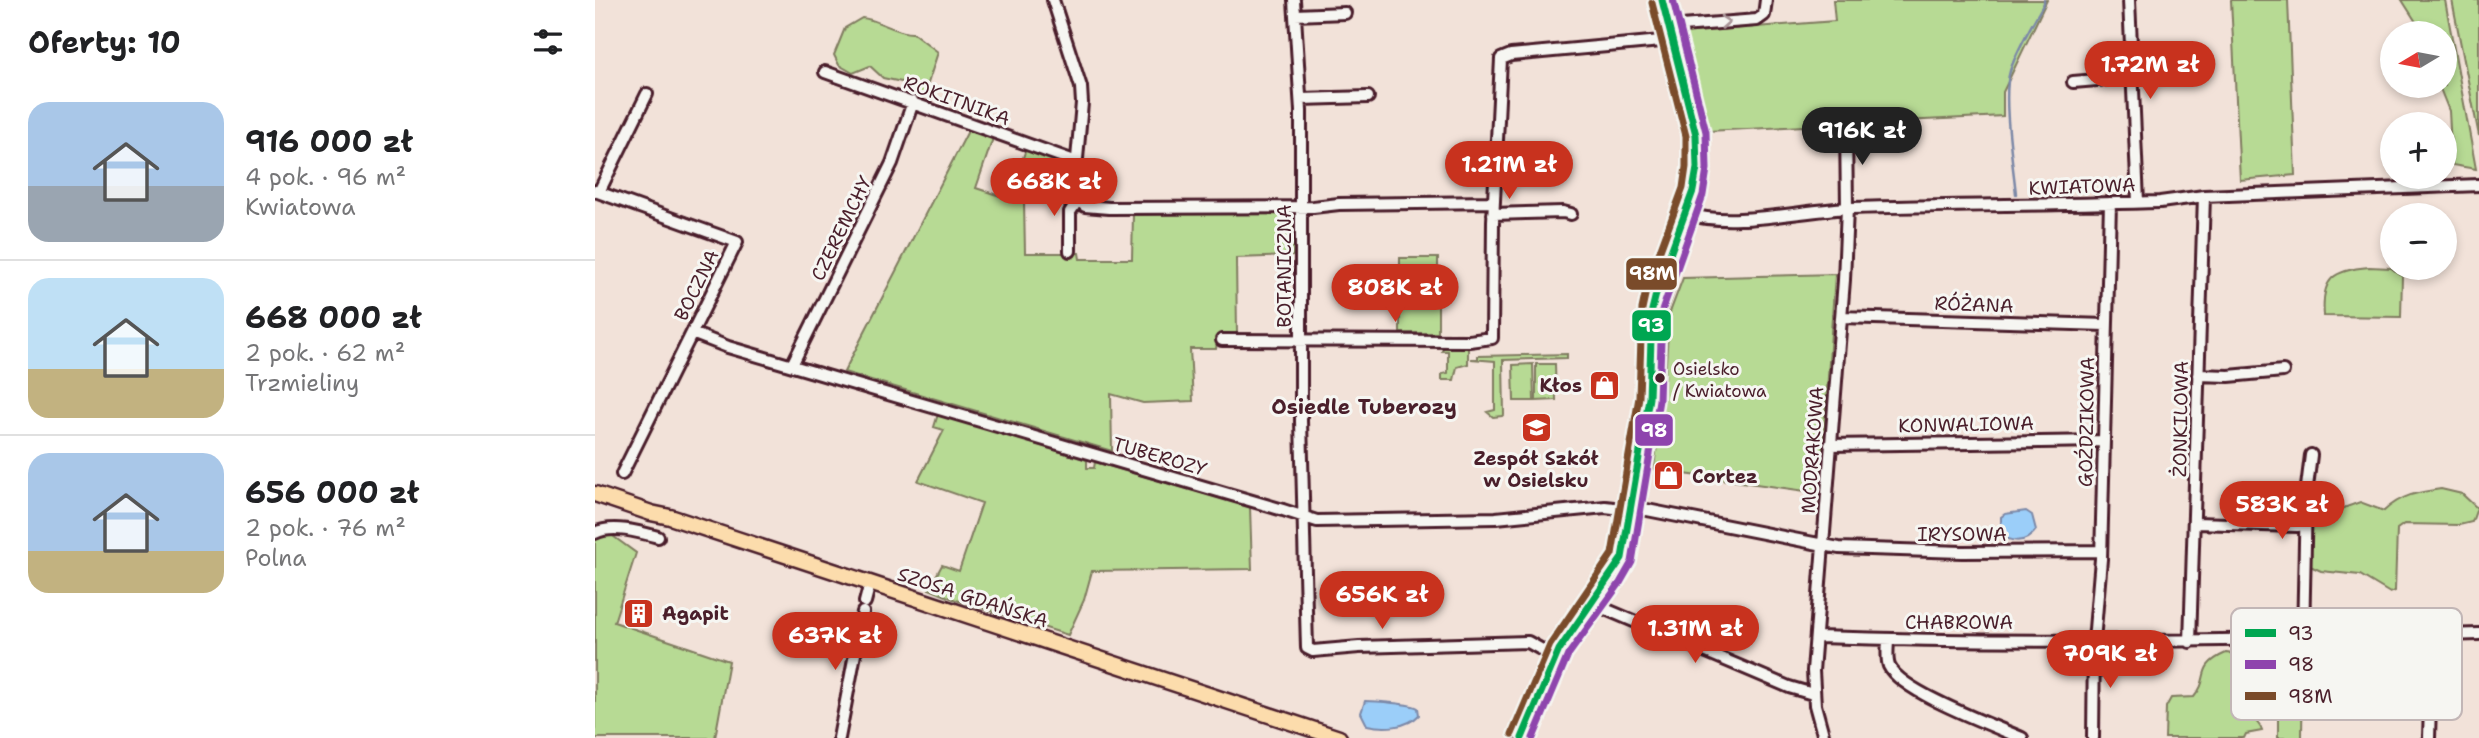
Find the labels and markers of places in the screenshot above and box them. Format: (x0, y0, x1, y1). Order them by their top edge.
pin: 1.72M zł (2078, 42, 2222, 101)
pin: 916K zł (1797, 108, 1927, 167)
pin: 1.21M zł (1437, 142, 1581, 201)
pin: 668K zł (989, 158, 1119, 218)
pin: 808K zł (1330, 264, 1460, 324)
place label: Osielsko / Kwiatowa (1673, 358, 1767, 402)
shop icon: Kłos (1588, 368, 1622, 402)
marker: Osielsko / Kwiatowa (1653, 371, 1667, 385)
place label: Kłos (1540, 373, 1582, 398)
school or university icon: Zespół Szkół w Osielsku (1519, 410, 1553, 444)
place label: Zespół Szkół w Osielsku (1473, 446, 1599, 493)
shop icon: Cortez (1652, 459, 1686, 493)
place label: Cortez (1692, 464, 1758, 489)
pin: 583K zł (2217, 482, 2347, 541)
pin: 656K zł (1317, 572, 1447, 631)
building icon: Agapit (622, 596, 656, 630)
place label: Agapit (662, 601, 729, 626)
pin: 1.31M zł (1623, 606, 1767, 665)
pin: 637K zł (770, 612, 900, 672)
pin: 709K zł (2045, 630, 2175, 690)

